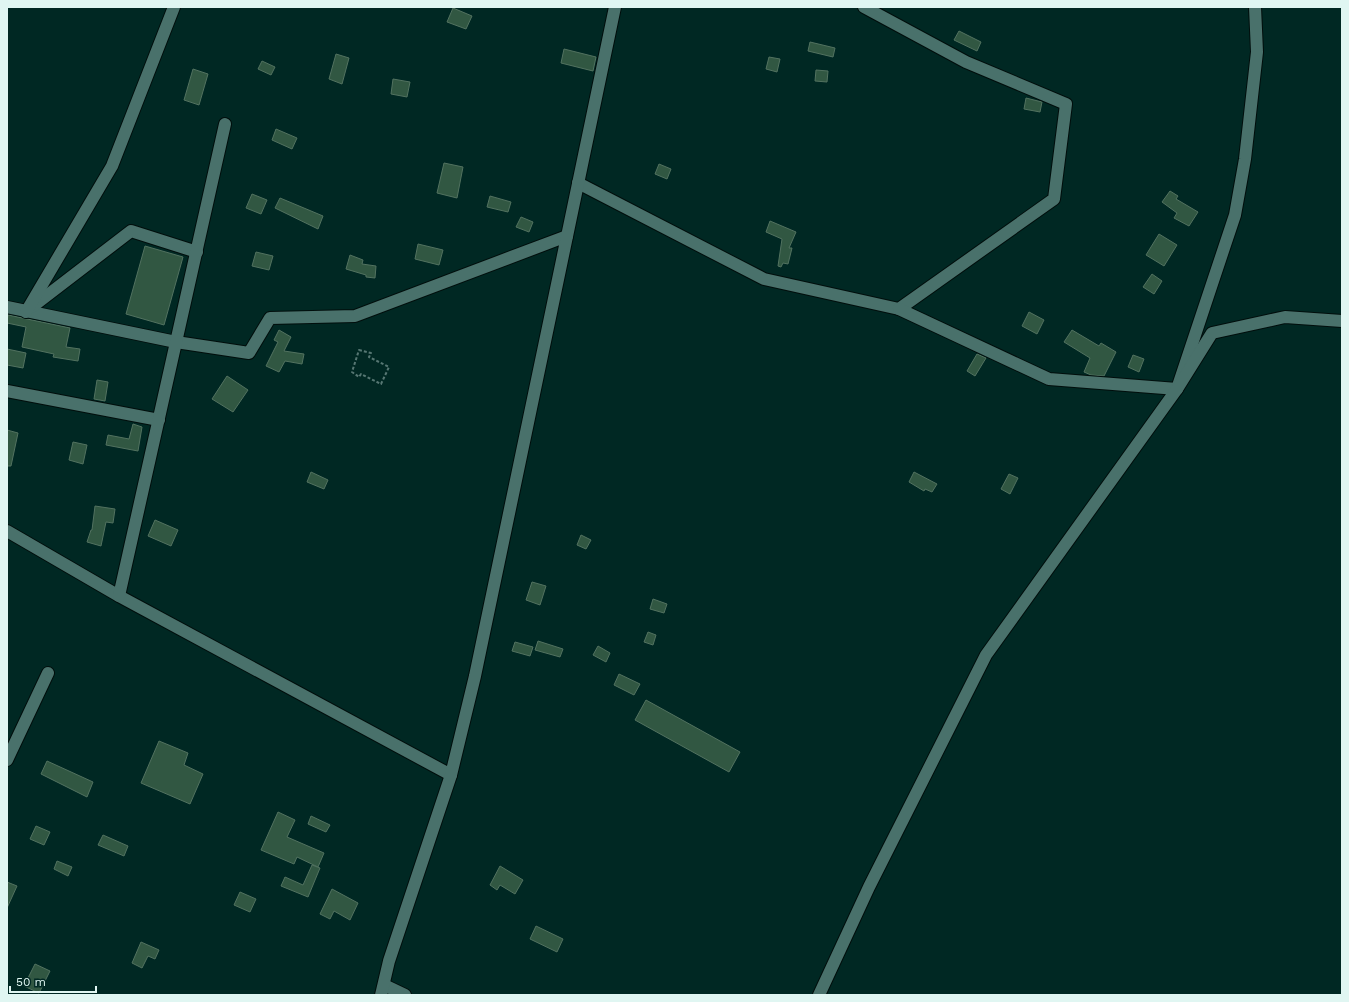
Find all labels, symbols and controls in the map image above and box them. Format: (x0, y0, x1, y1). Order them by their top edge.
scale bar (10, 968, 96, 994)
text: 50 m (16, 975, 46, 989)

